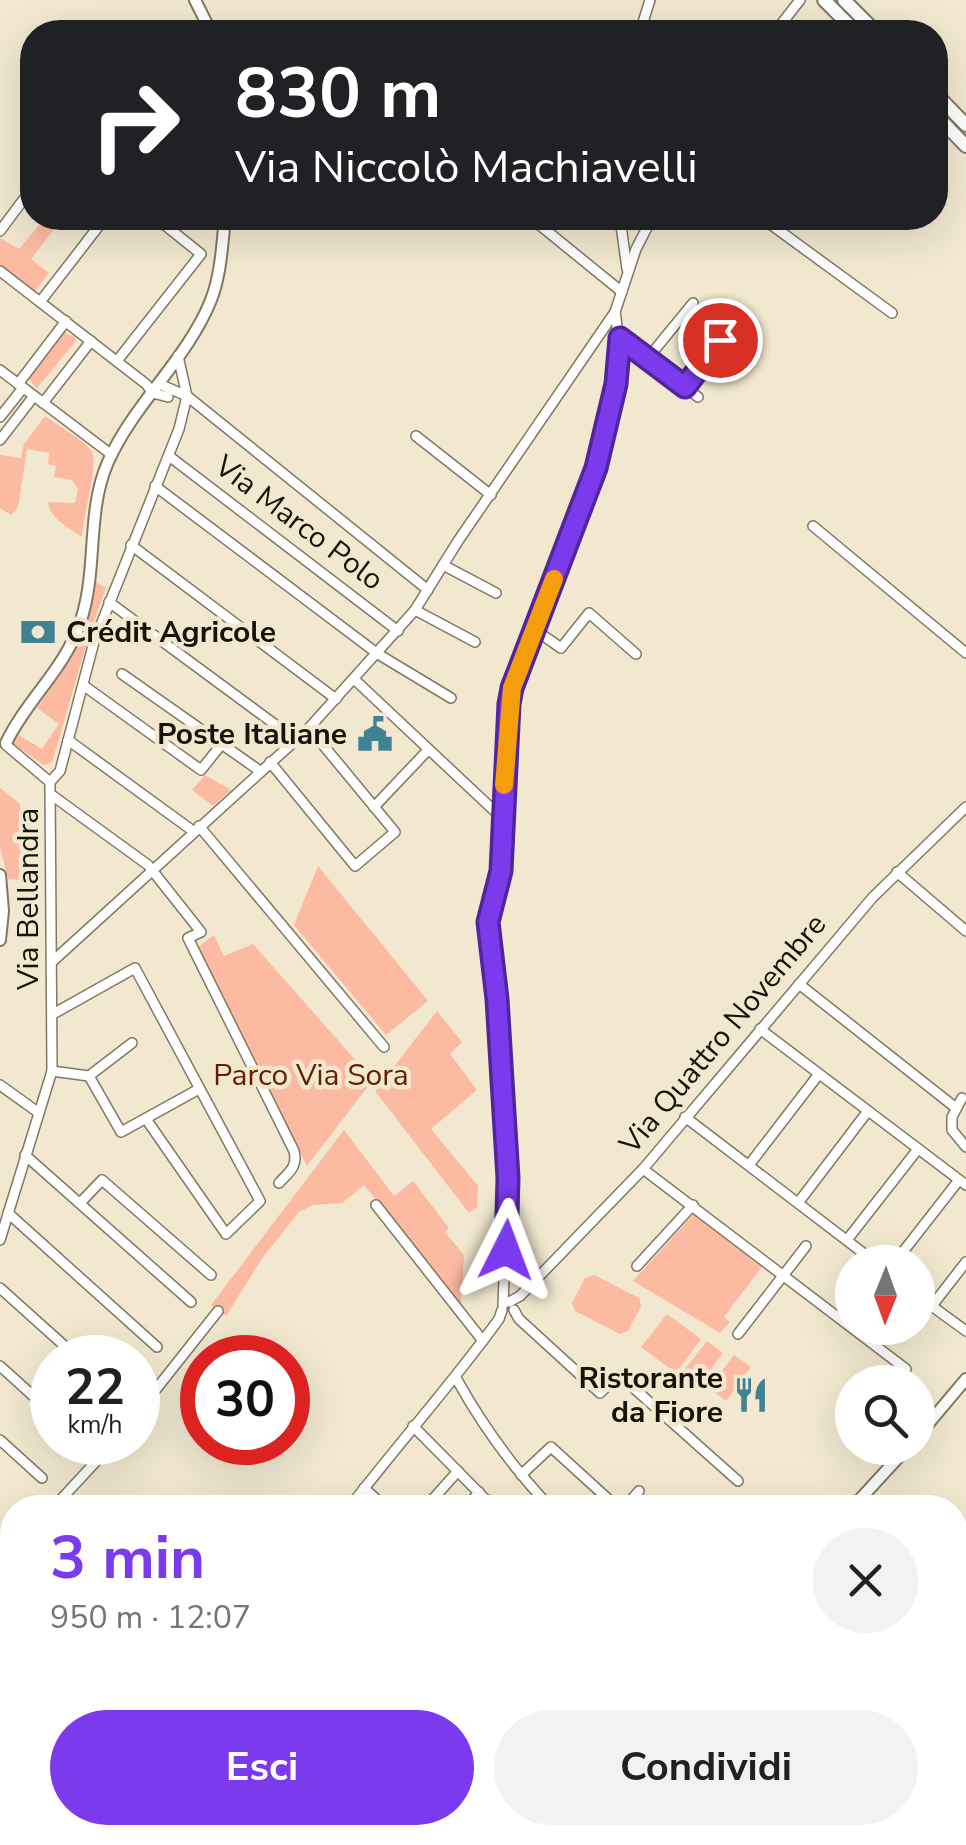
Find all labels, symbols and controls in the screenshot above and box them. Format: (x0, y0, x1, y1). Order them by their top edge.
text: 830 m (235, 46, 441, 142)
icon: right (70, 60, 200, 190)
text: Via Niccolò Machiavelli (235, 137, 698, 198)
pin (678, 298, 763, 383)
icon: arrive (693, 313, 748, 368)
street label: Via Marco Polo (205, 445, 392, 600)
place label: Crédit Agricole (66, 612, 276, 653)
bank icon: Crédit Agricole (19, 613, 57, 651)
place label: Poste Italiane (157, 714, 347, 755)
public building icon: Poste Italiane (356, 715, 394, 753)
street label: Via Bellandra (8, 808, 49, 991)
street label: Via Quattro Novembre (610, 905, 836, 1164)
park label: Parco Via Sora (213, 1055, 409, 1096)
position arrow (454, 1198, 558, 1302)
north arrow (835, 1245, 935, 1345)
map controls (835, 1245, 935, 1465)
speed limit sign: 30 (180, 1335, 310, 1465)
text: 22 (65, 1353, 125, 1422)
place label: Ristorante da Fiore (578, 1358, 723, 1433)
button: search (835, 1365, 935, 1465)
restaurant icon: Ristorante da Fiore (732, 1376, 770, 1414)
text: km/h (67, 1408, 123, 1442)
text: 3 min (50, 1517, 205, 1599)
button: close (813, 1528, 918, 1633)
text: 950 m · 12:07 (50, 1596, 251, 1639)
button: Esci (50, 1710, 474, 1825)
button: Condividi (494, 1710, 918, 1825)

